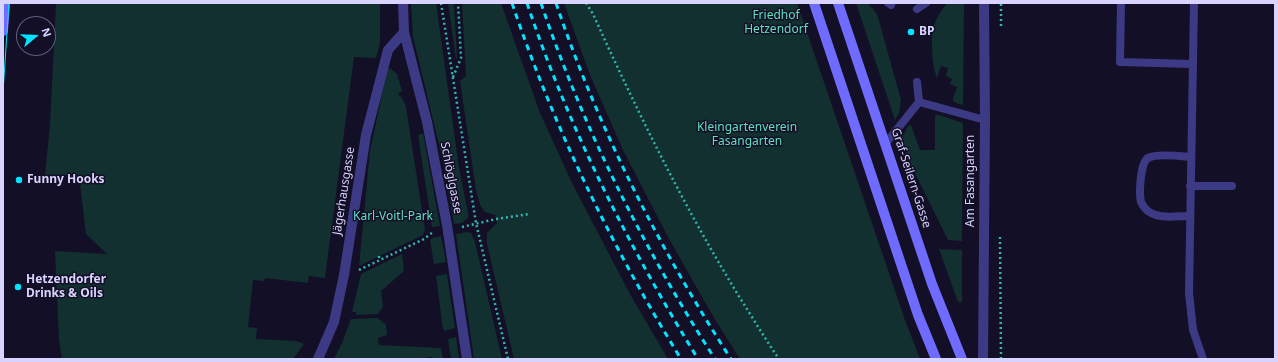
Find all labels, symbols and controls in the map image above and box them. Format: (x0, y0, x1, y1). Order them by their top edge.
park label: Friedhof Hetzendorf (744, 9, 808, 37)
north arrow (16, 16, 56, 56)
place label: BP (919, 25, 934, 39)
text: N (38, 26, 55, 39)
marker: BP (906, 27, 916, 37)
park label: Kleingartenverein Fasangarten (697, 121, 797, 149)
street label: Graf-Seilern-Gasse (888, 126, 934, 230)
street label: Am Fasangarten (964, 135, 978, 227)
street label: Schlöglgasse (437, 141, 465, 215)
street label: Jägerhausgasse (330, 146, 358, 236)
place label: Funny Hooks (27, 173, 105, 187)
marker: Funny Hooks (14, 175, 24, 185)
park label: Karl-Voitl-Park (353, 210, 433, 224)
place label: Hetzendorfer Drinks & Oils (26, 273, 106, 301)
marker: Hetzendorfer Drinks & Oils (13, 282, 23, 292)

